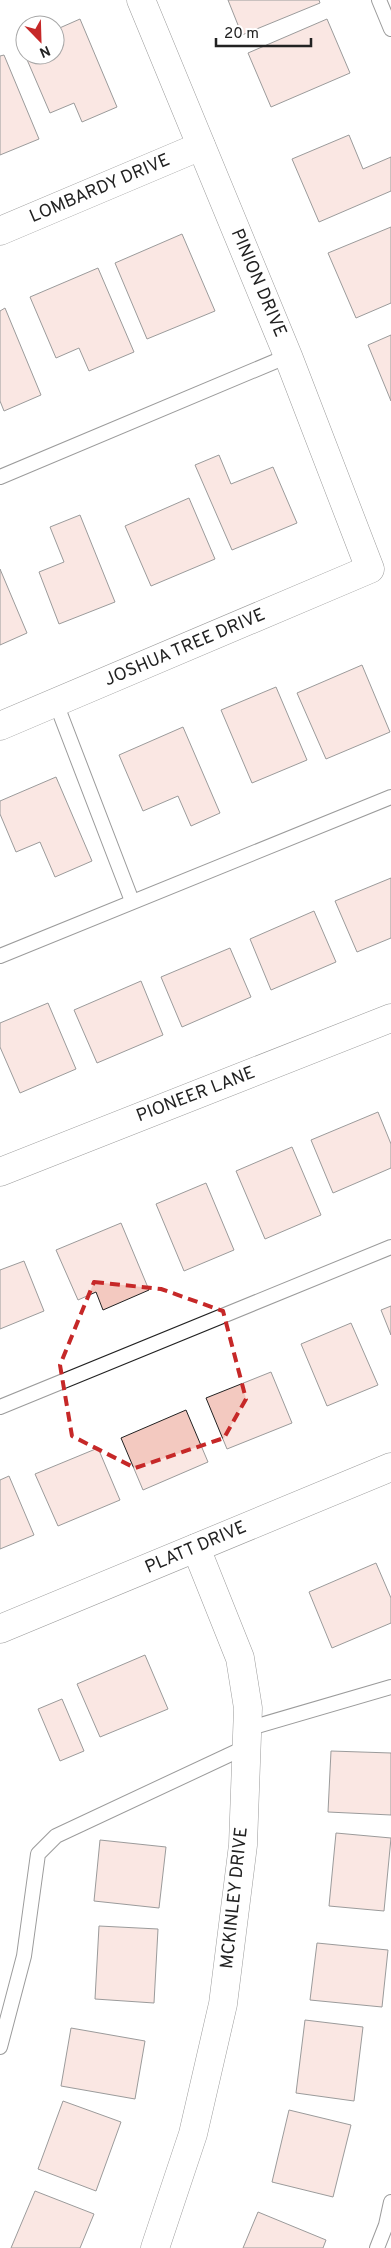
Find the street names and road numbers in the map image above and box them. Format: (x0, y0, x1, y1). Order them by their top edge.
street label: LOMBARDY DRIVE (26, 149, 174, 229)
street label: PINION DRIVE (225, 225, 291, 341)
street label: JOSHUA TREE DRIVE (101, 604, 269, 692)
street label: PIONEER LANE (133, 1062, 259, 1128)
street label: PLATT DRIVE (142, 1516, 250, 1580)
street label: MCKINLEY DRIVE (216, 1826, 254, 1970)

